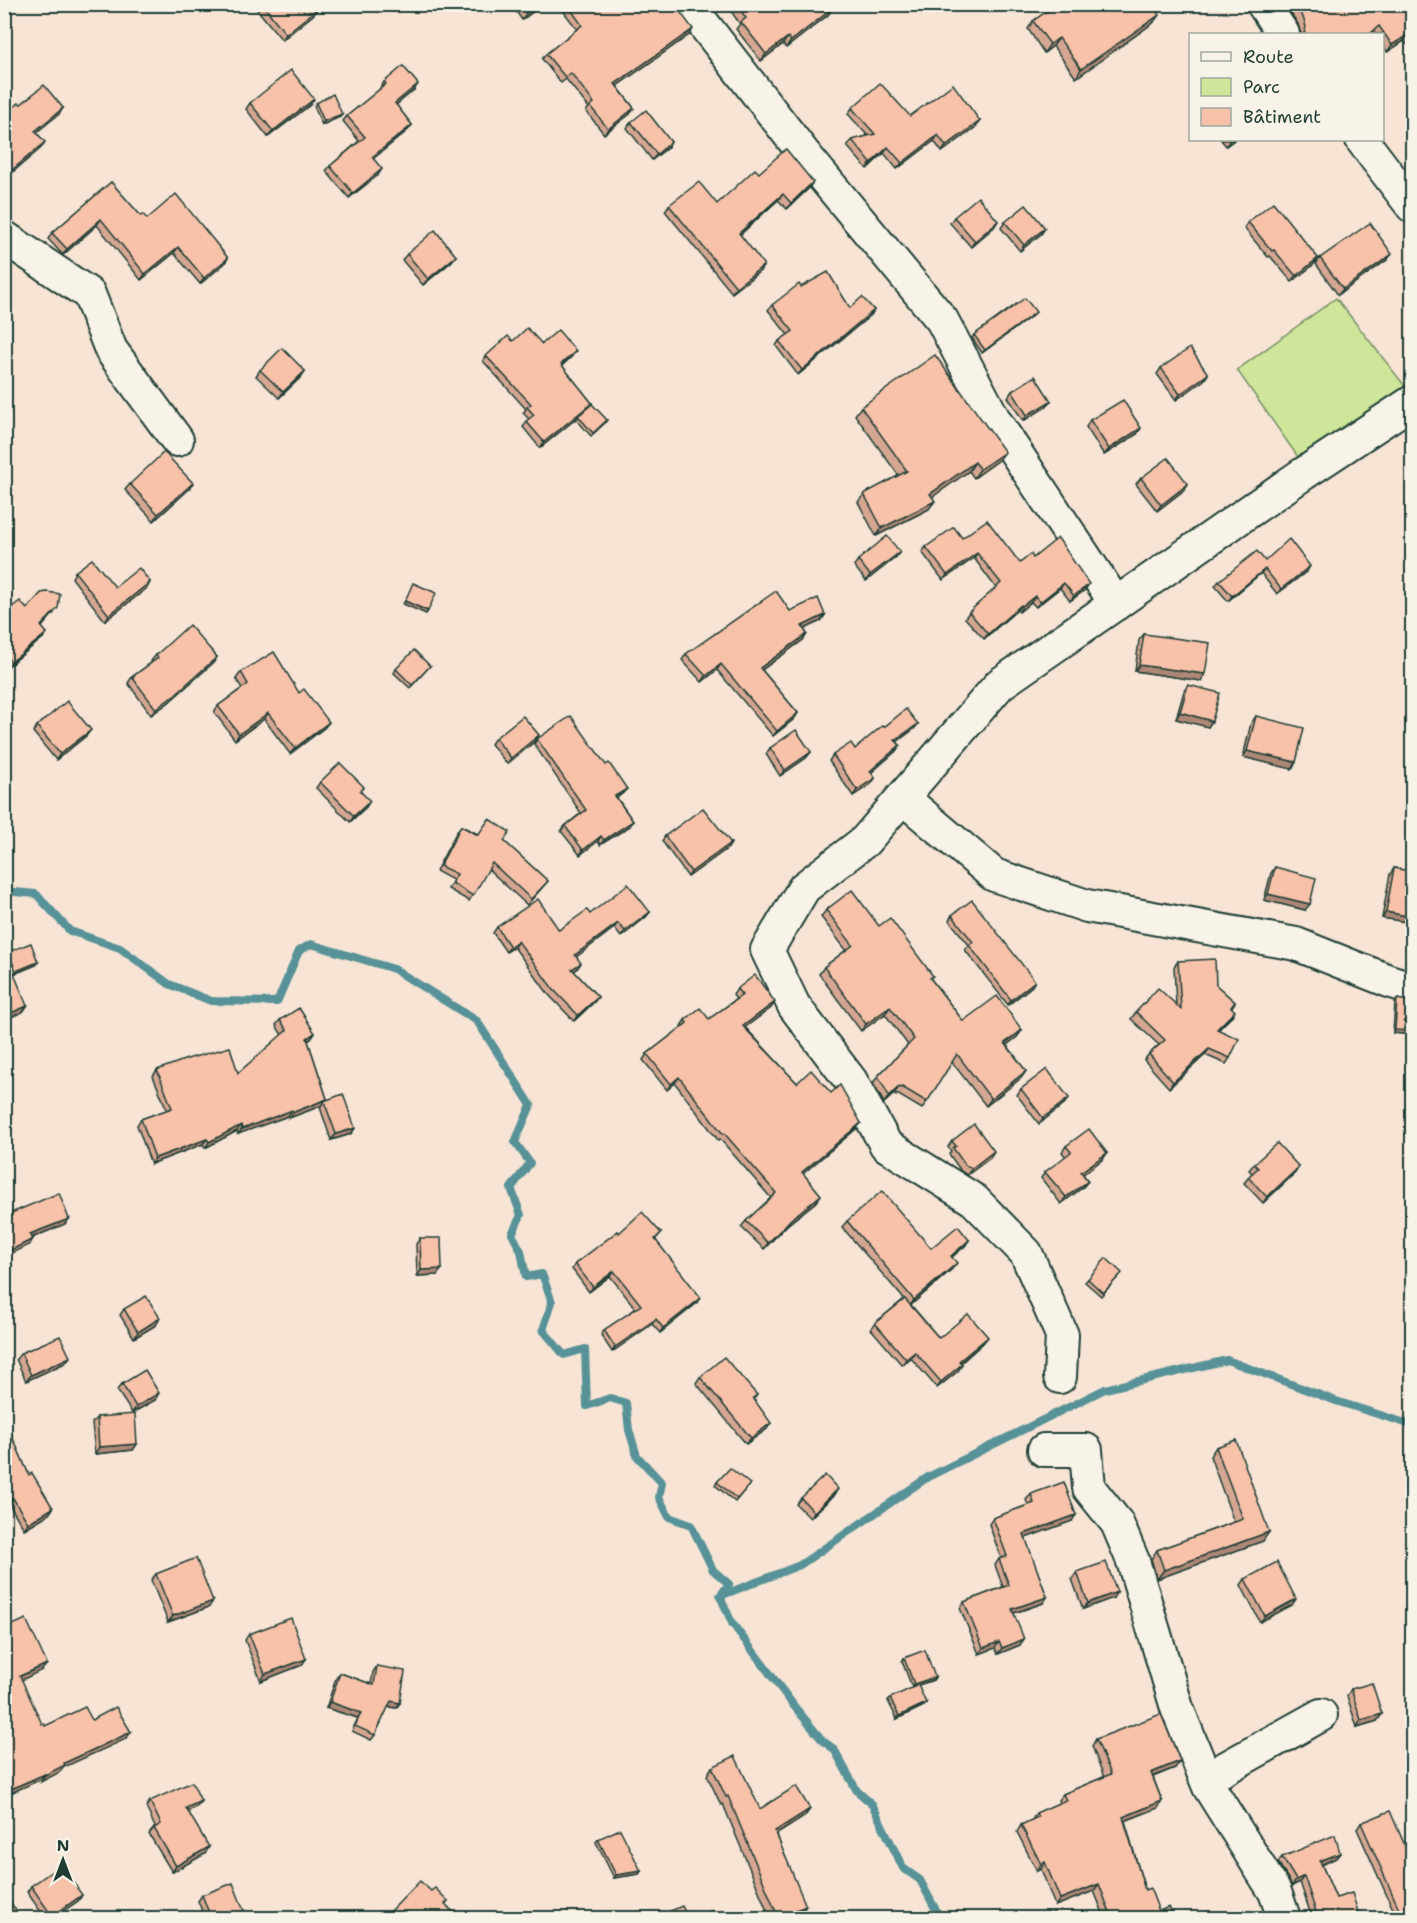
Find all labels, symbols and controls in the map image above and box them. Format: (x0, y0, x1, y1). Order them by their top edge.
legend (1189, 33, 1384, 141)
text: Route (1243, 45, 1294, 69)
text: Parc (1243, 75, 1280, 99)
text: Bâtiment (1243, 105, 1321, 129)
north arrow (33, 1830, 93, 1890)
text: N (57, 1835, 69, 1856)

